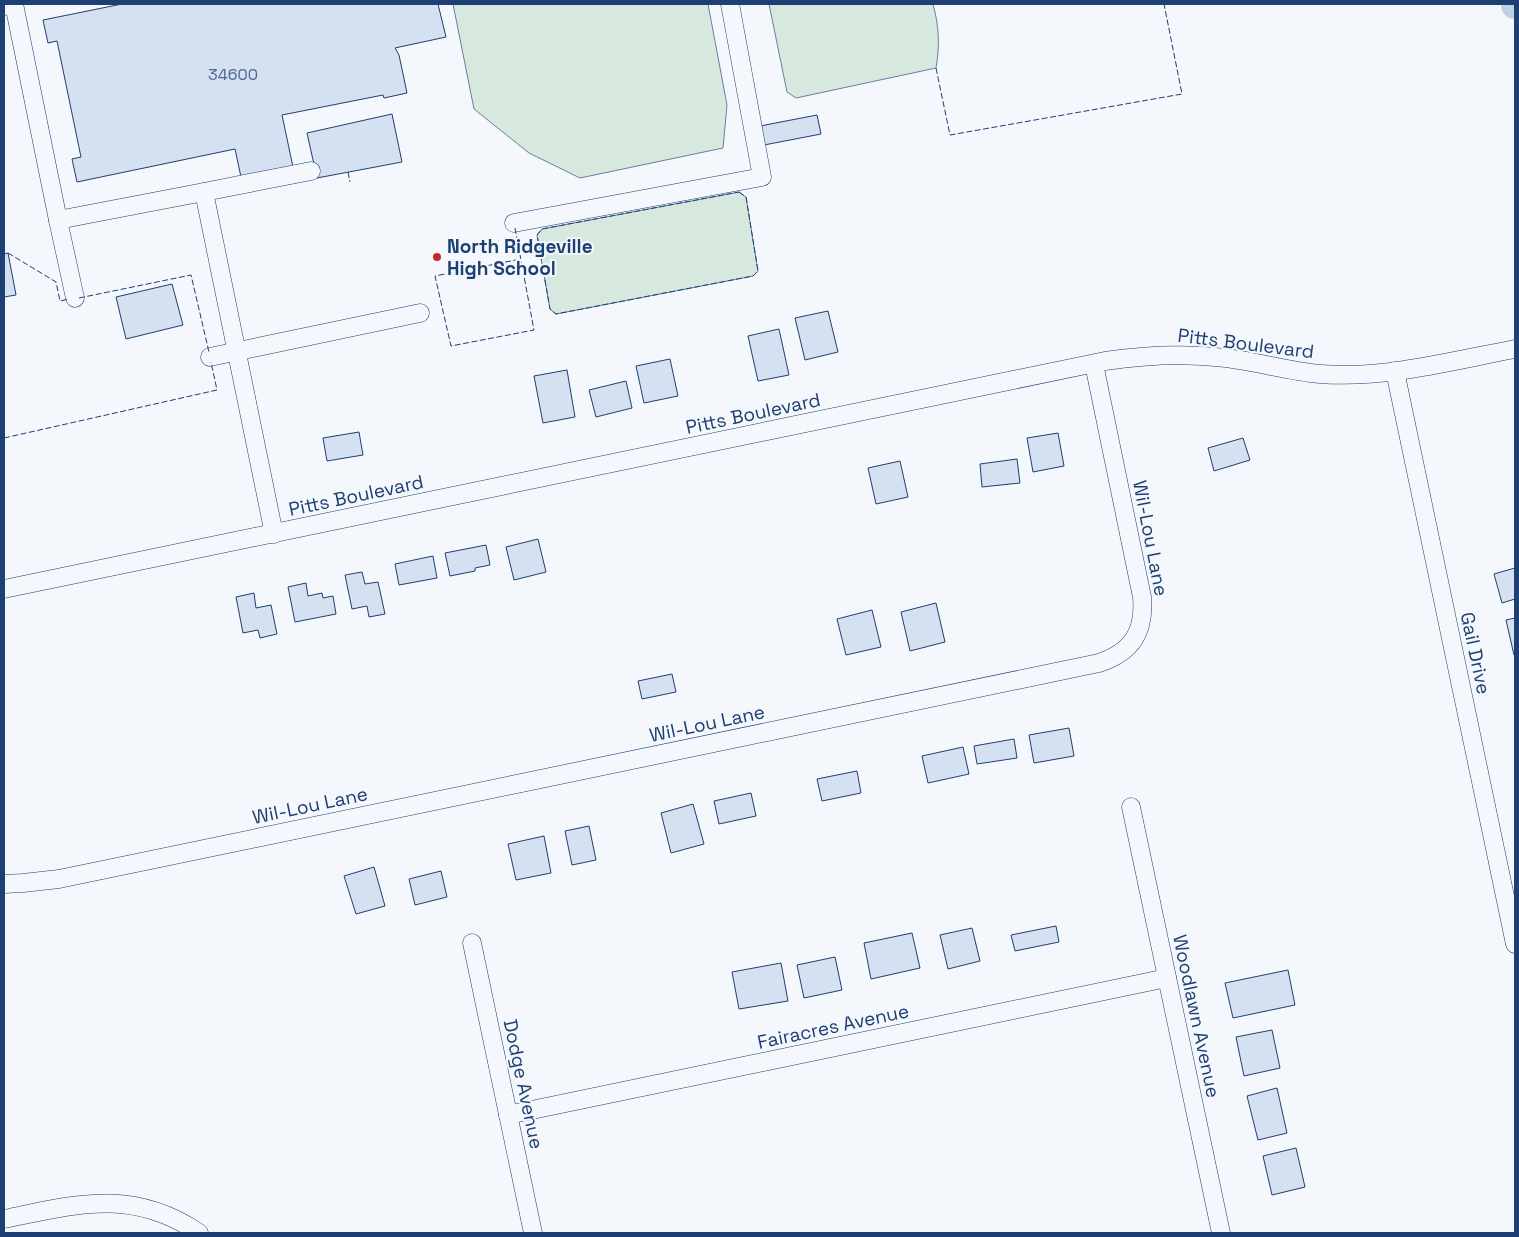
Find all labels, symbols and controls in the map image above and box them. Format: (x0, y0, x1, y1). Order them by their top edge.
house number: 34600 (208, 64, 258, 85)
place label: North Ridgeville High School (447, 234, 593, 281)
marker: North Ridgeville High School (431, 251, 443, 263)
street label: Pitts Boulevard (1176, 323, 1316, 364)
street label: Pitts Boulevard (683, 387, 823, 440)
street label: Pitts Boulevard (286, 469, 426, 522)
street label: Wil-Lou Lane (1127, 478, 1174, 598)
street label: Gail Drive (1455, 610, 1496, 696)
street label: Wil-Lou Lane (647, 699, 767, 748)
street label: Wil-Lou Lane (250, 781, 370, 830)
street label: Woodlawn Avenue (1167, 932, 1226, 1100)
street label: Fairacres Avenue (755, 998, 911, 1055)
street label: Dodge Avenue (498, 1017, 549, 1151)

